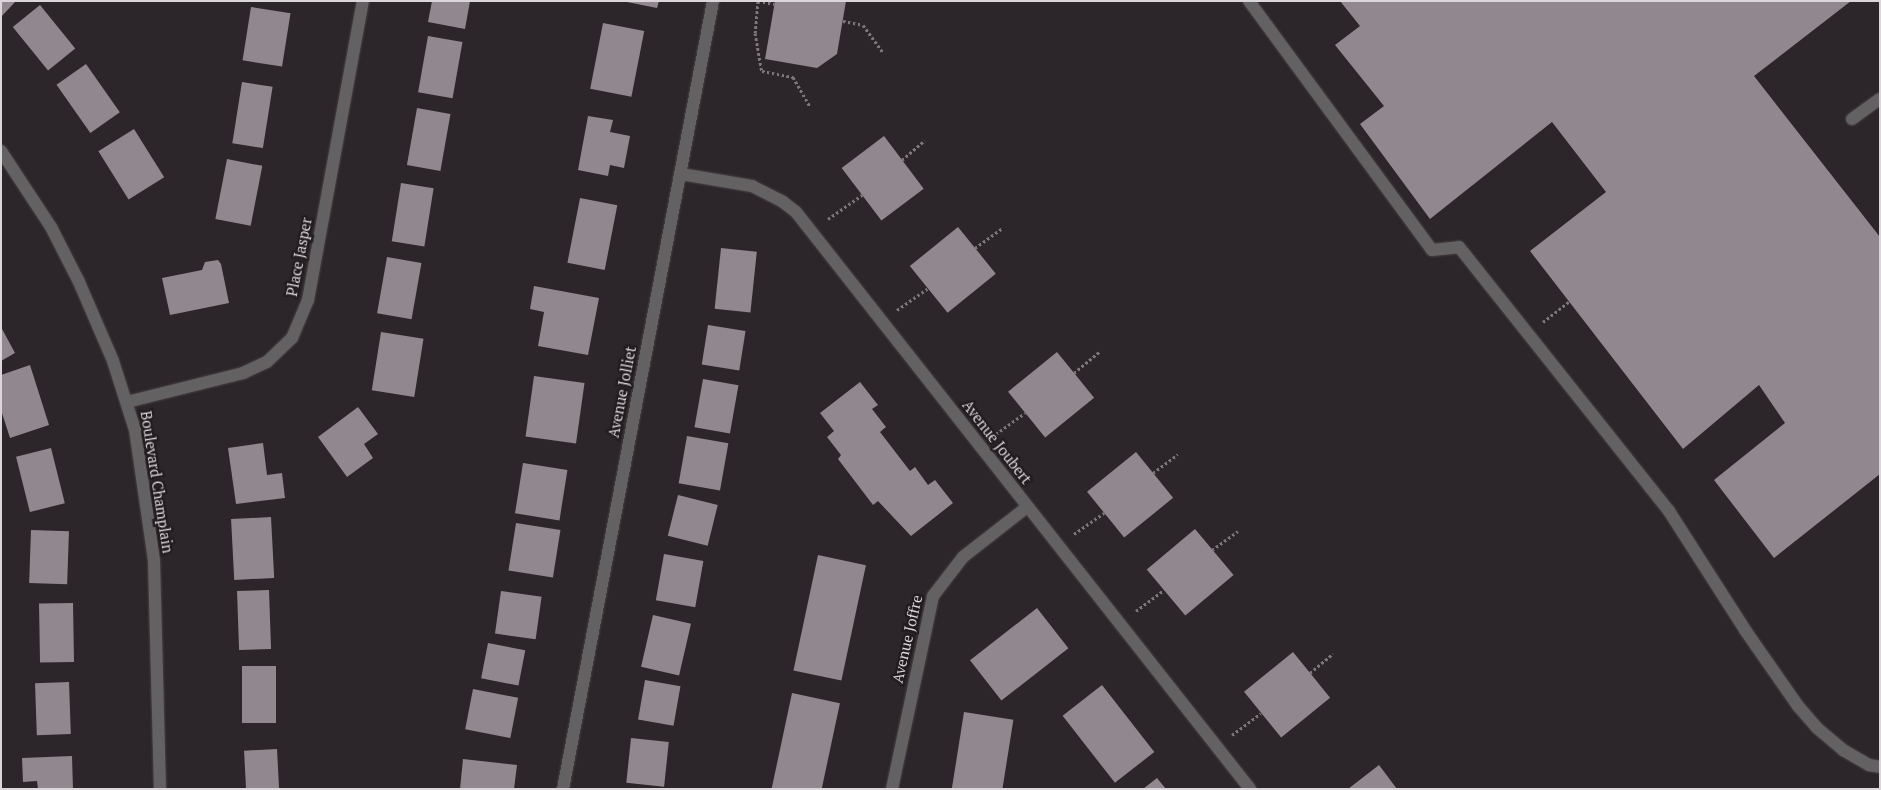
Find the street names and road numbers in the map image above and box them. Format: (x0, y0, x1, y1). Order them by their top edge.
street label: Place Jasper (283, 216, 315, 298)
street label: Avenue Jolliet (604, 345, 640, 439)
street label: Avenue Joubert (959, 396, 1035, 488)
street label: Boulevard Champlain (137, 410, 177, 554)
street label: Avenue Joffre (888, 593, 926, 685)

